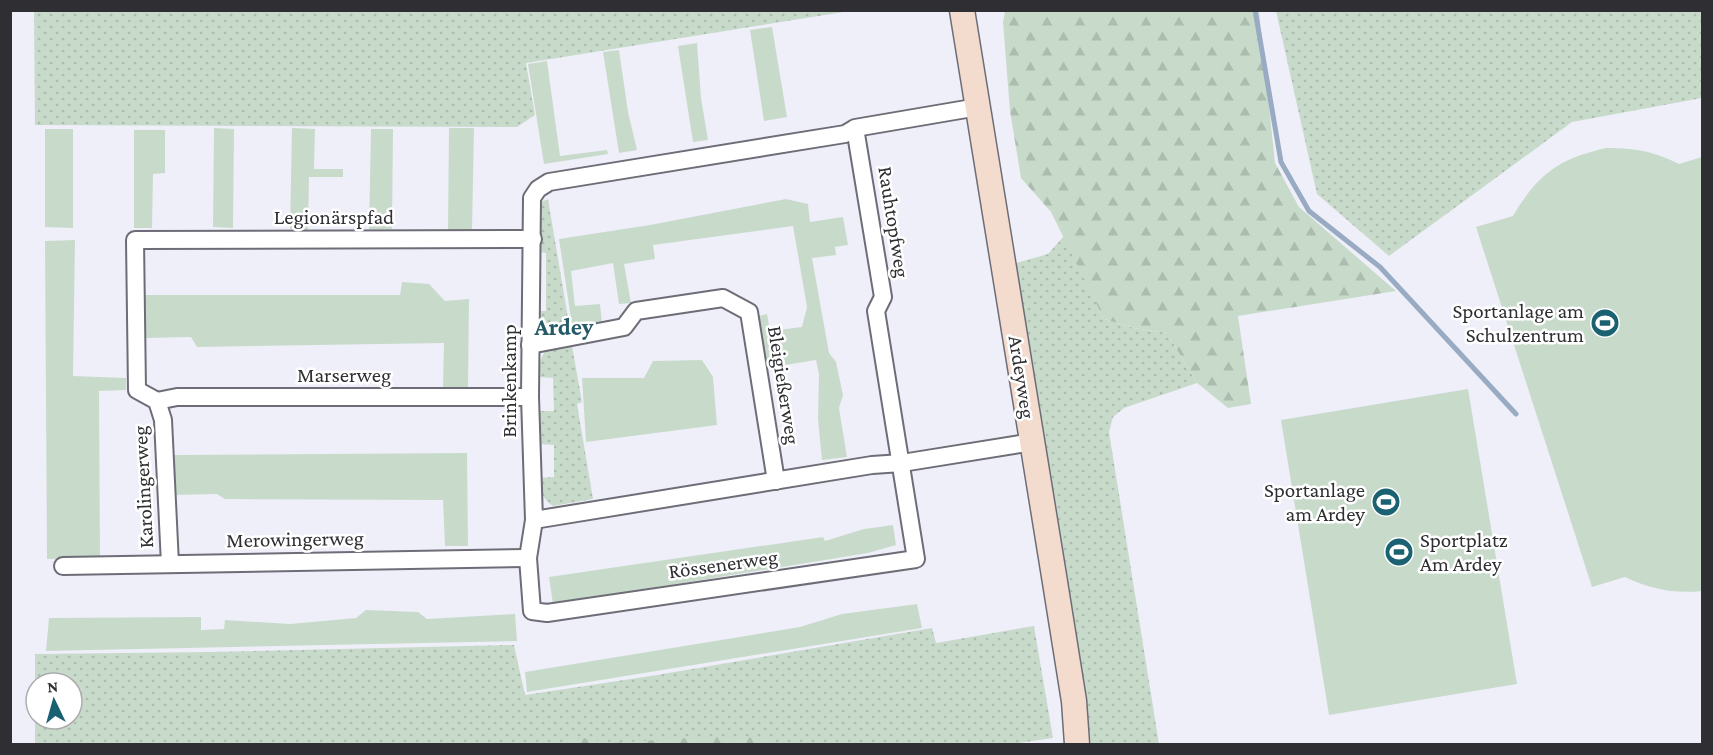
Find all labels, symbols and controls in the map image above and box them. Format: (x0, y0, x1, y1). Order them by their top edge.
street label: Rauhtopfweg (873, 165, 915, 279)
street label: Legionärspfad (274, 205, 394, 229)
place label: Sportanlage am Schulzentrum (1452, 299, 1584, 347)
sports icon: Sportanlage am Schulzentrum (1589, 307, 1621, 339)
district label: Ardey (533, 313, 594, 340)
street label: Brinkenkamp (497, 324, 521, 438)
street label: Bleigießerweg (763, 324, 805, 446)
street label: Ardeyweg (1004, 334, 1040, 420)
street label: Marserweg (297, 363, 391, 387)
street label: Karolingerweg (128, 425, 158, 549)
place label: Sportanlage am Ardey (1264, 478, 1365, 526)
sports icon: Sportanlage am Ardey (1370, 486, 1402, 518)
street label: Merowingerweg (226, 526, 364, 552)
place label: Sportplatz Am Ardey (1420, 528, 1508, 576)
sports icon: Sportplatz Am Ardey (1383, 536, 1415, 568)
street label: Rössenerweg (667, 544, 779, 584)
north arrow (24, 671, 84, 731)
text: N (47, 678, 59, 695)

